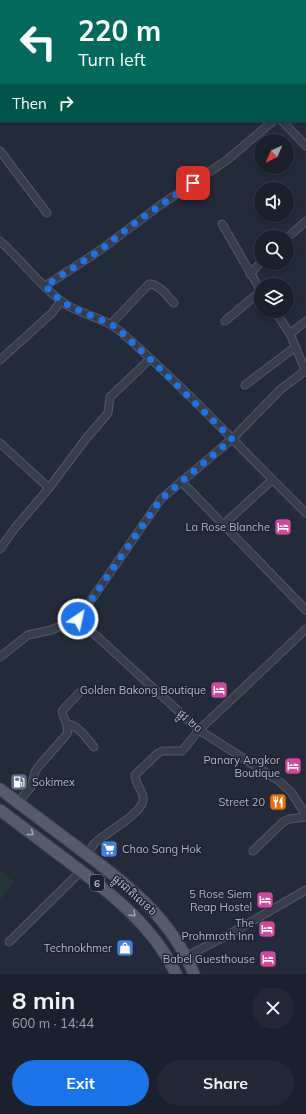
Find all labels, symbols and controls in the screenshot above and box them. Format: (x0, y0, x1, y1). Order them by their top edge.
text: 220 m (78, 13, 161, 48)
icon: left (12, 16, 64, 68)
text: Turn left (78, 48, 146, 71)
icon: right (55, 92, 77, 114)
text: Then (12, 94, 47, 113)
north arrow (254, 134, 294, 174)
map controls (254, 134, 294, 318)
pin (176, 166, 210, 200)
icon: arrive (182, 172, 204, 194)
button: sound (254, 182, 294, 222)
button: search (254, 230, 294, 270)
button: layers (254, 278, 294, 318)
hotel icon: La Rose Blanche (273, 517, 293, 537)
place label: La Rose Blanche (185, 520, 270, 534)
position arrow (57, 598, 99, 640)
hotel icon: Golden Bakong Boutique (209, 680, 229, 700)
place label: Golden Bakong Boutique (80, 683, 206, 697)
street label: ផ្លូវ ២០ (172, 706, 205, 738)
place label: Panary Angkor Boutique (203, 753, 280, 780)
hotel icon: Panary Angkor Boutique (283, 756, 303, 776)
fuel station icon: Sokimex (9, 772, 29, 792)
place label: Sokimex (32, 775, 75, 789)
restaurant icon: Street 20 (268, 792, 288, 812)
place label: Street 20 (219, 795, 265, 809)
one-way arrow (27, 829, 34, 836)
supermarket icon: Chao Sang Hok (99, 839, 119, 859)
place label: Chao Sang Hok (122, 842, 202, 856)
street label: ផ្លូវជាតិលេខ៦ (108, 871, 160, 921)
road number: 6 (90, 875, 104, 891)
place label: 5 Rose Siem Reap Hostel (189, 887, 252, 914)
hotel icon: 5 Rose Siem Reap Hostel (255, 890, 275, 910)
one-way arrow (128, 909, 136, 917)
place label: The Prohmroth Inn (182, 916, 254, 943)
hotel icon: The Prohmroth Inn (257, 919, 277, 939)
shop icon: Technokhmer (115, 938, 135, 958)
place label: Technokhmer (44, 941, 112, 955)
hotel icon: Babel Guesthouse (258, 949, 278, 969)
place label: Babel Guesthouse (163, 952, 255, 966)
text: 8 min (12, 985, 75, 1015)
button: close (252, 987, 294, 1029)
text: 600 m · 14:44 (12, 1015, 94, 1031)
button: Exit (12, 1060, 149, 1106)
button: Share (157, 1060, 294, 1106)

